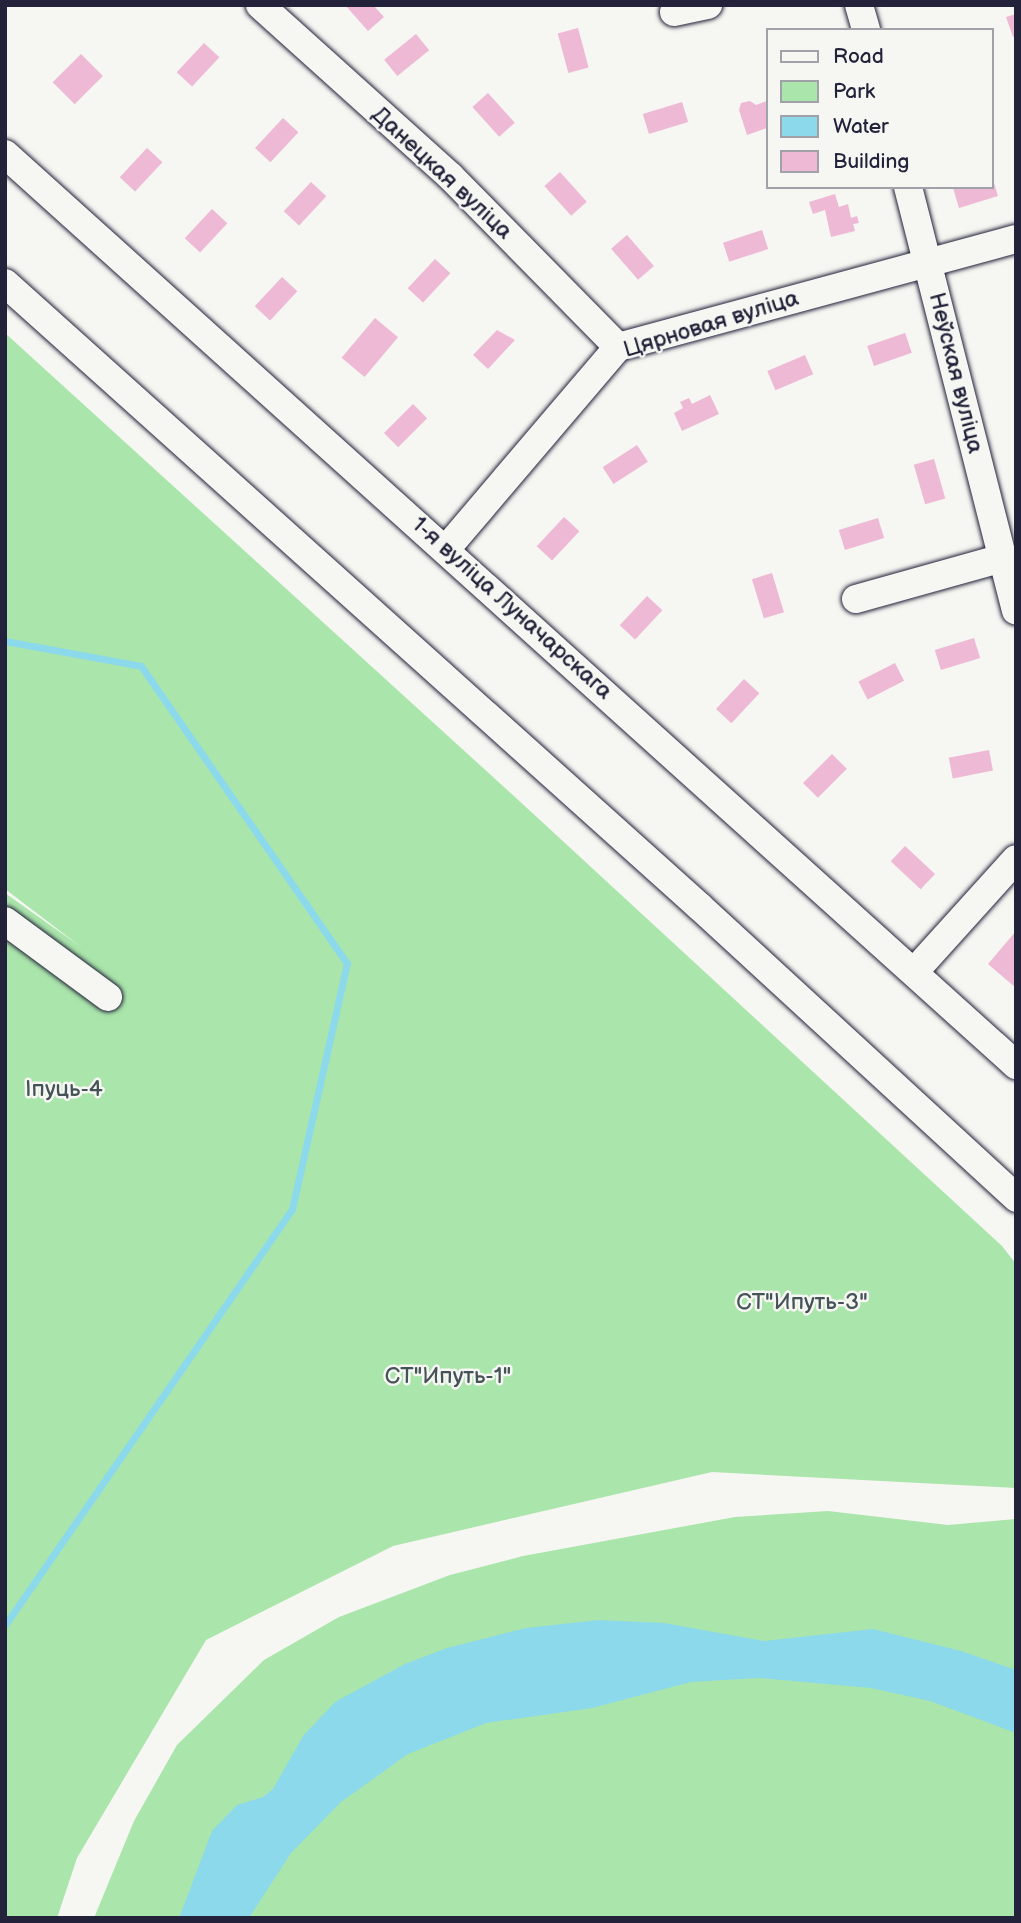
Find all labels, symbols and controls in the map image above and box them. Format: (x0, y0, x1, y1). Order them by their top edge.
legend (766, 28, 993, 189)
text: Road (833, 44, 884, 69)
text: Park (833, 79, 875, 104)
street label: Данецкая вуліца (366, 101, 518, 245)
text: Water (833, 114, 889, 139)
text: Building (833, 149, 909, 174)
street label: Цярновая вуліца (620, 284, 802, 364)
street label: Неўская вуліца (923, 290, 989, 456)
street label: 1-я вуліца Луначарскага (406, 511, 618, 705)
park label: Іпуць-4 (25, 1075, 103, 1103)
park label: СТ"Ипуть-3" (736, 1288, 868, 1316)
park label: СТ"Ипуть-1" (385, 1362, 511, 1390)

